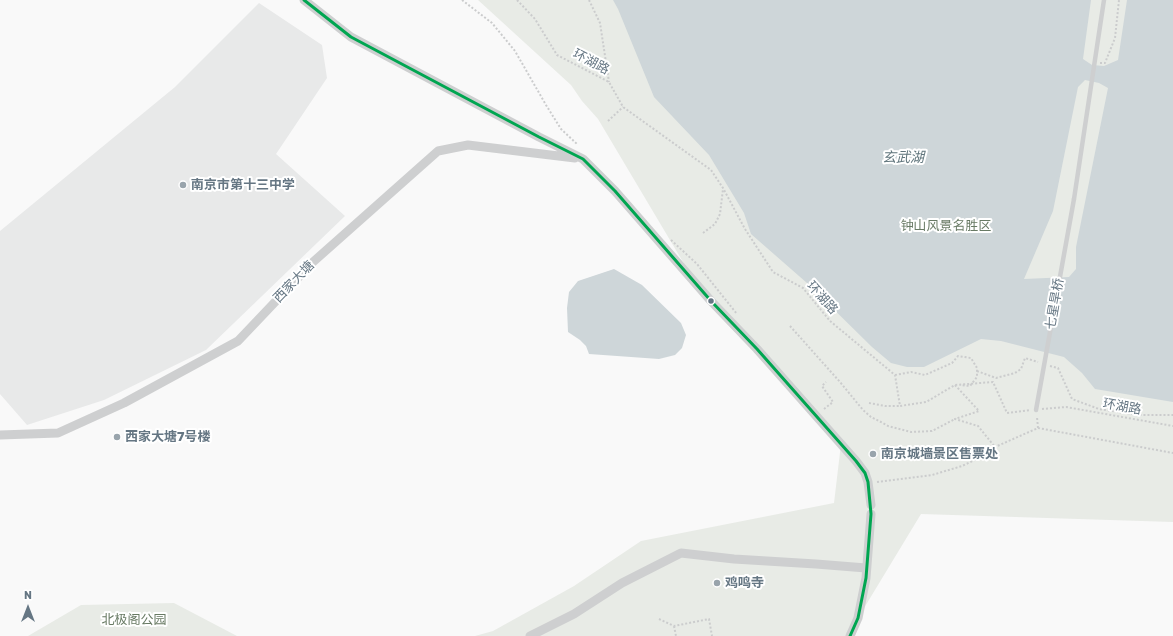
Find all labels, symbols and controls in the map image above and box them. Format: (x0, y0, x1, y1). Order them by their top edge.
street label: 环湖路 (570, 46, 612, 78)
water label: 玄武湖 (882, 150, 924, 166)
place label: 南京市第十三中学 (191, 177, 295, 193)
marker: 南京市第十三中学 (178, 180, 188, 190)
park label: 钟山风景名胜区 (901, 218, 991, 234)
street label: 西家大塘 (270, 258, 318, 306)
street label: 七星旱桥 (1043, 277, 1067, 331)
street label: 环湖路 (803, 278, 841, 318)
unlabelled marker (706, 296, 716, 306)
street label: 环湖路 (1101, 396, 1143, 418)
place label: 西家大塘7号楼 (125, 429, 210, 445)
marker: 西家大塘7号楼 (112, 432, 122, 442)
place label: 南京城墙景区售票处 (881, 446, 998, 462)
marker: 南京城墙景区售票处 (868, 449, 878, 459)
place label: 鸡鸣寺 (725, 575, 764, 591)
marker: 鸡鸣寺 (712, 578, 722, 588)
north arrow (8, 588, 48, 628)
text: N (24, 589, 32, 602)
park label: 北极阁公园 (102, 612, 166, 628)

